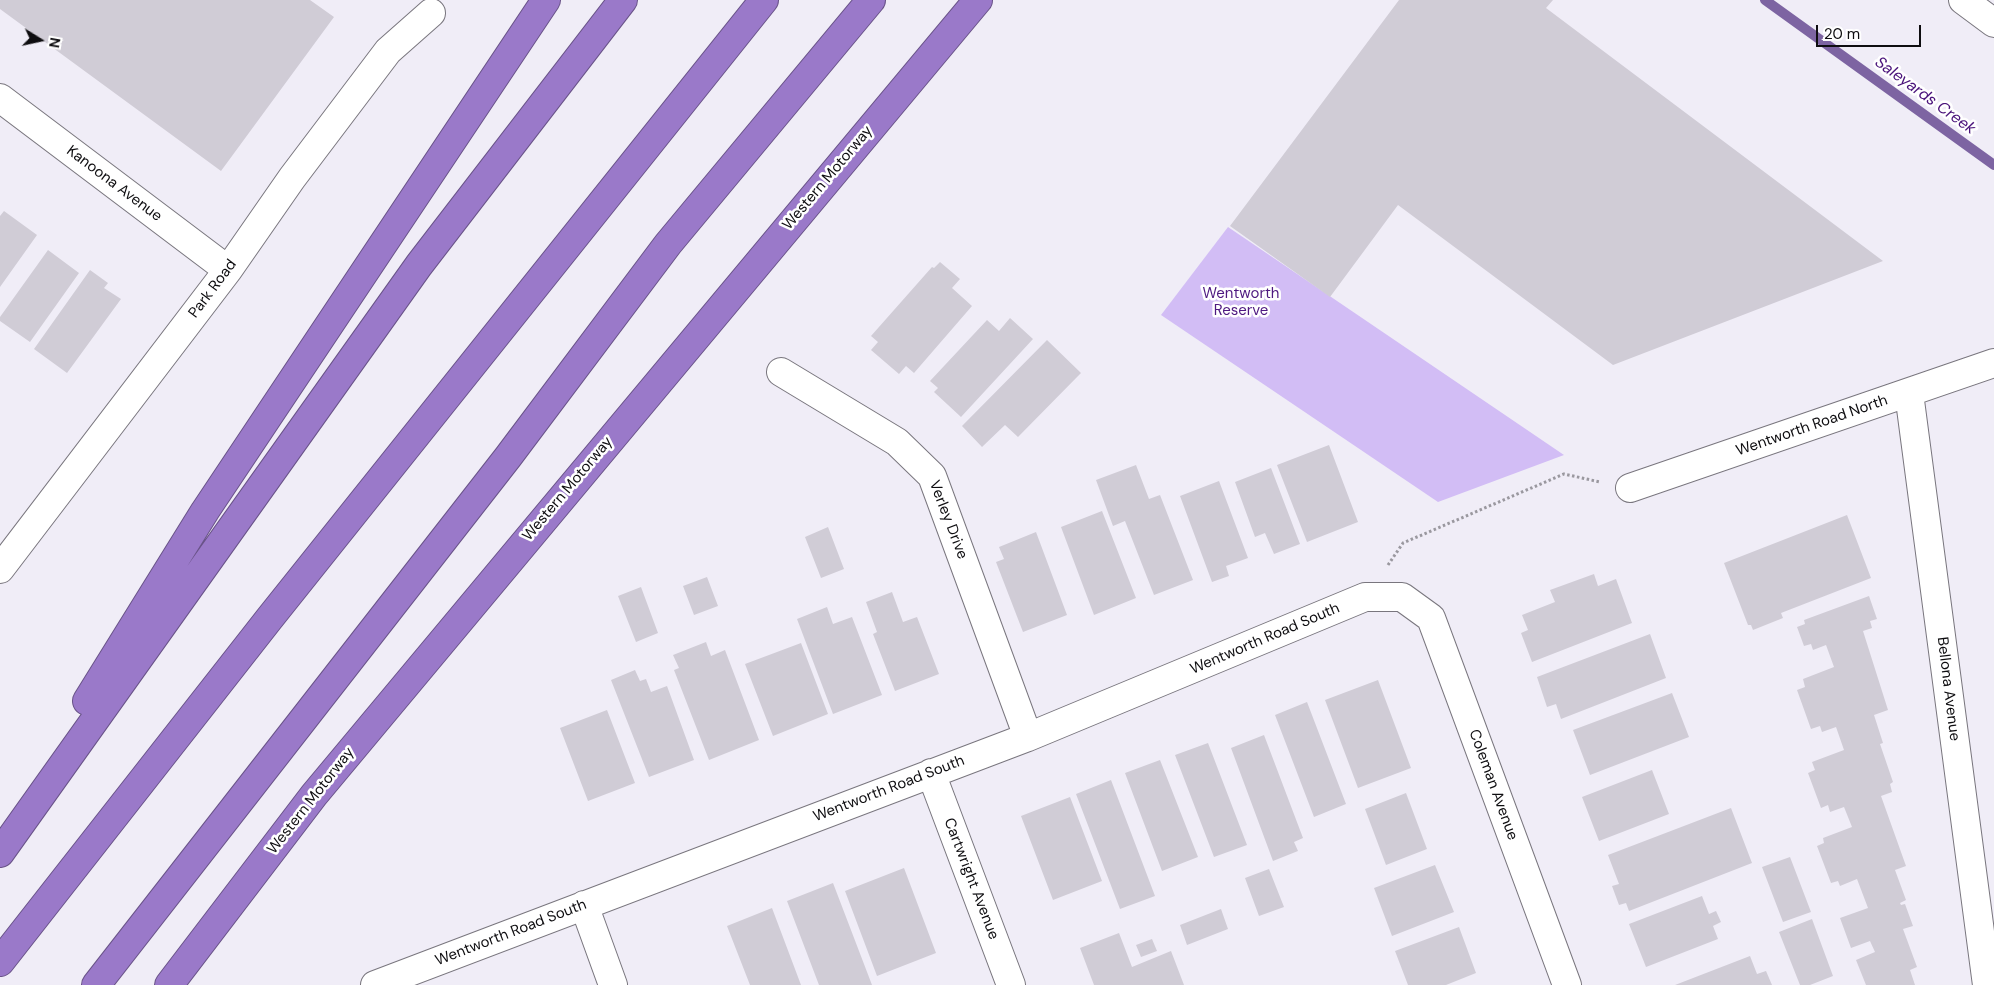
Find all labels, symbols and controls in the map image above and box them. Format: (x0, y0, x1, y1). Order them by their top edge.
north arrow (15, 15, 65, 65)
scale bar (1819, 15, 1924, 47)
text: 20 m (1824, 24, 1860, 44)
text: N (45, 36, 65, 49)
water label: Saleyards Creek (1871, 53, 1979, 139)
street label: Western Motorway (779, 122, 877, 234)
street label: Kanoona Avenue (63, 142, 165, 226)
street label: Park Road (185, 256, 241, 322)
park label: Wentworth Reserve (1203, 285, 1279, 320)
street label: Wentworth Road North (1734, 392, 1890, 460)
street label: Western Motorway (519, 433, 617, 545)
street label: Verley Drive (925, 478, 971, 562)
street label: Wentworth Road South (1188, 599, 1342, 679)
street label: Bellona Avenue (1933, 636, 1963, 742)
street label: Coleman Avenue (1465, 727, 1521, 843)
street label: Western Motorway (264, 744, 358, 858)
street label: Wentworth Road South (811, 752, 967, 826)
street label: Cartwright Avenue (940, 816, 1002, 942)
street label: Wentworth Road South (433, 896, 589, 970)

